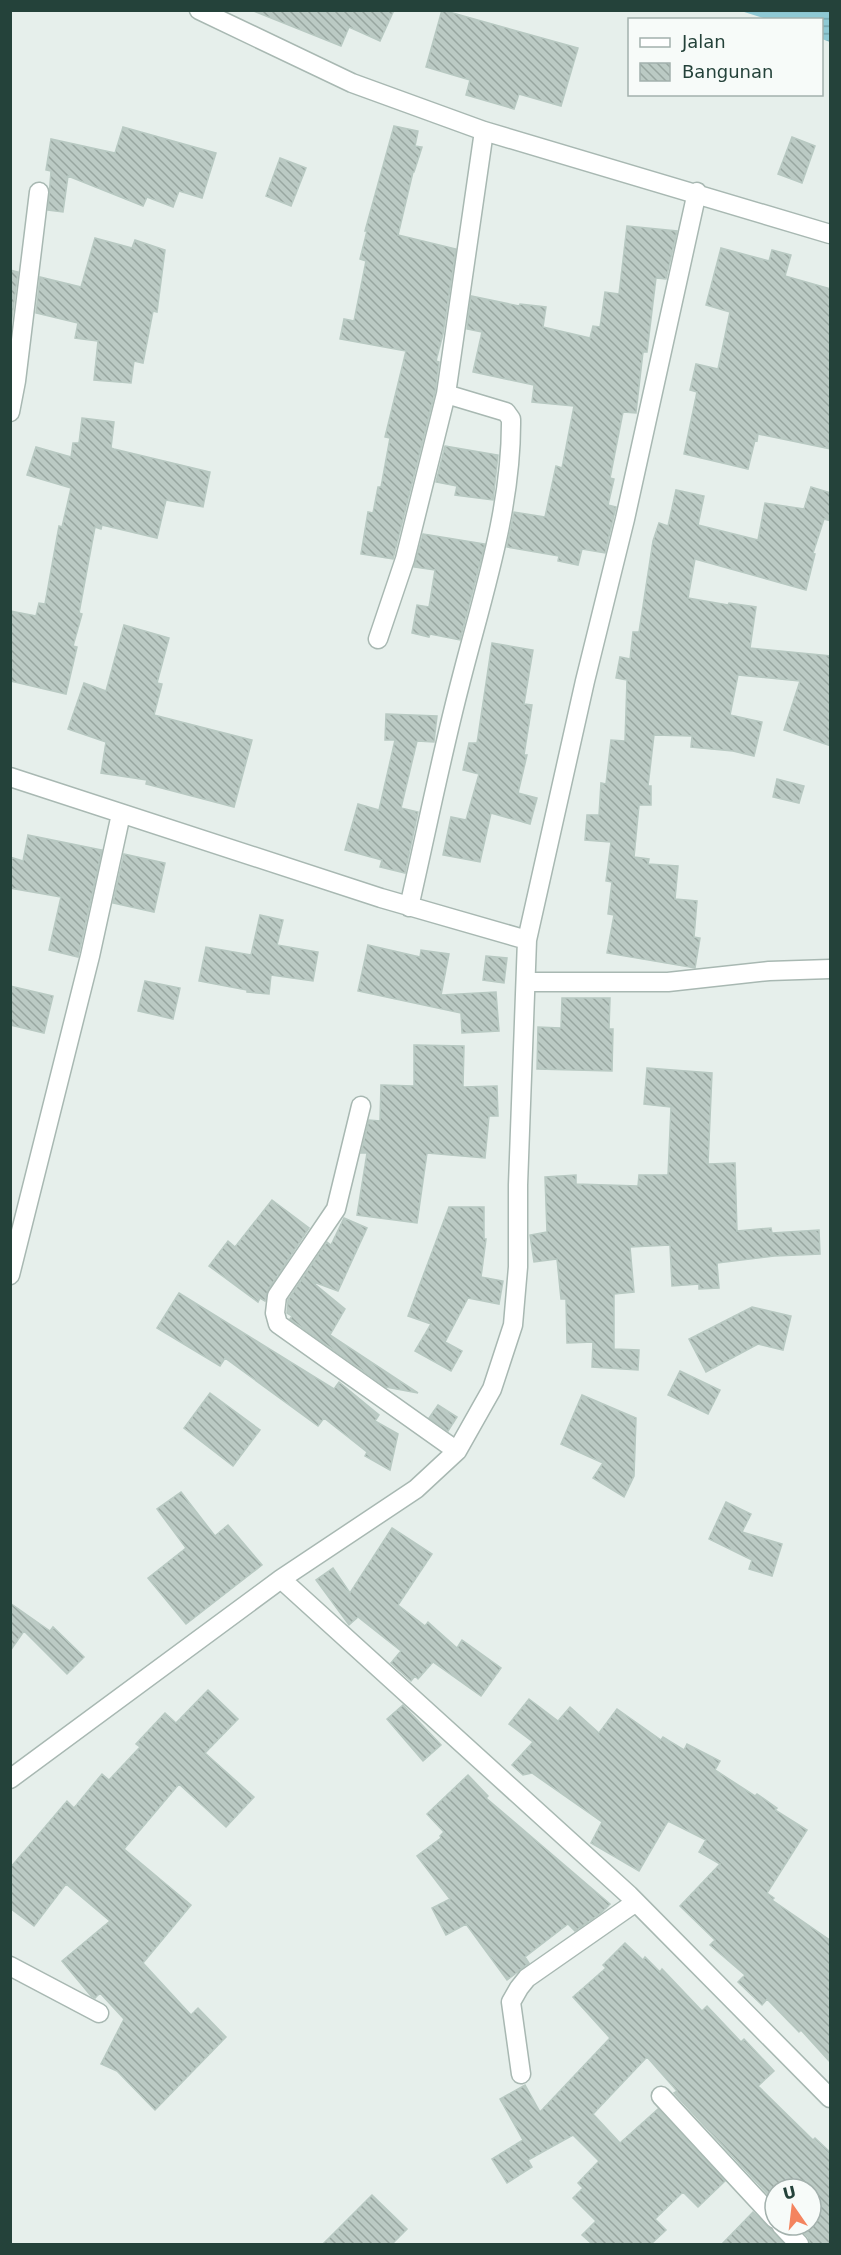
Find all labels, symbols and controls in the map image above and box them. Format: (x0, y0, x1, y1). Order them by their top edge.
legend (628, 18, 823, 96)
text: Jalan (681, 31, 726, 52)
text: Bangunan (682, 61, 773, 82)
north arrow (763, 2177, 823, 2237)
text: U (781, 2182, 798, 2204)

